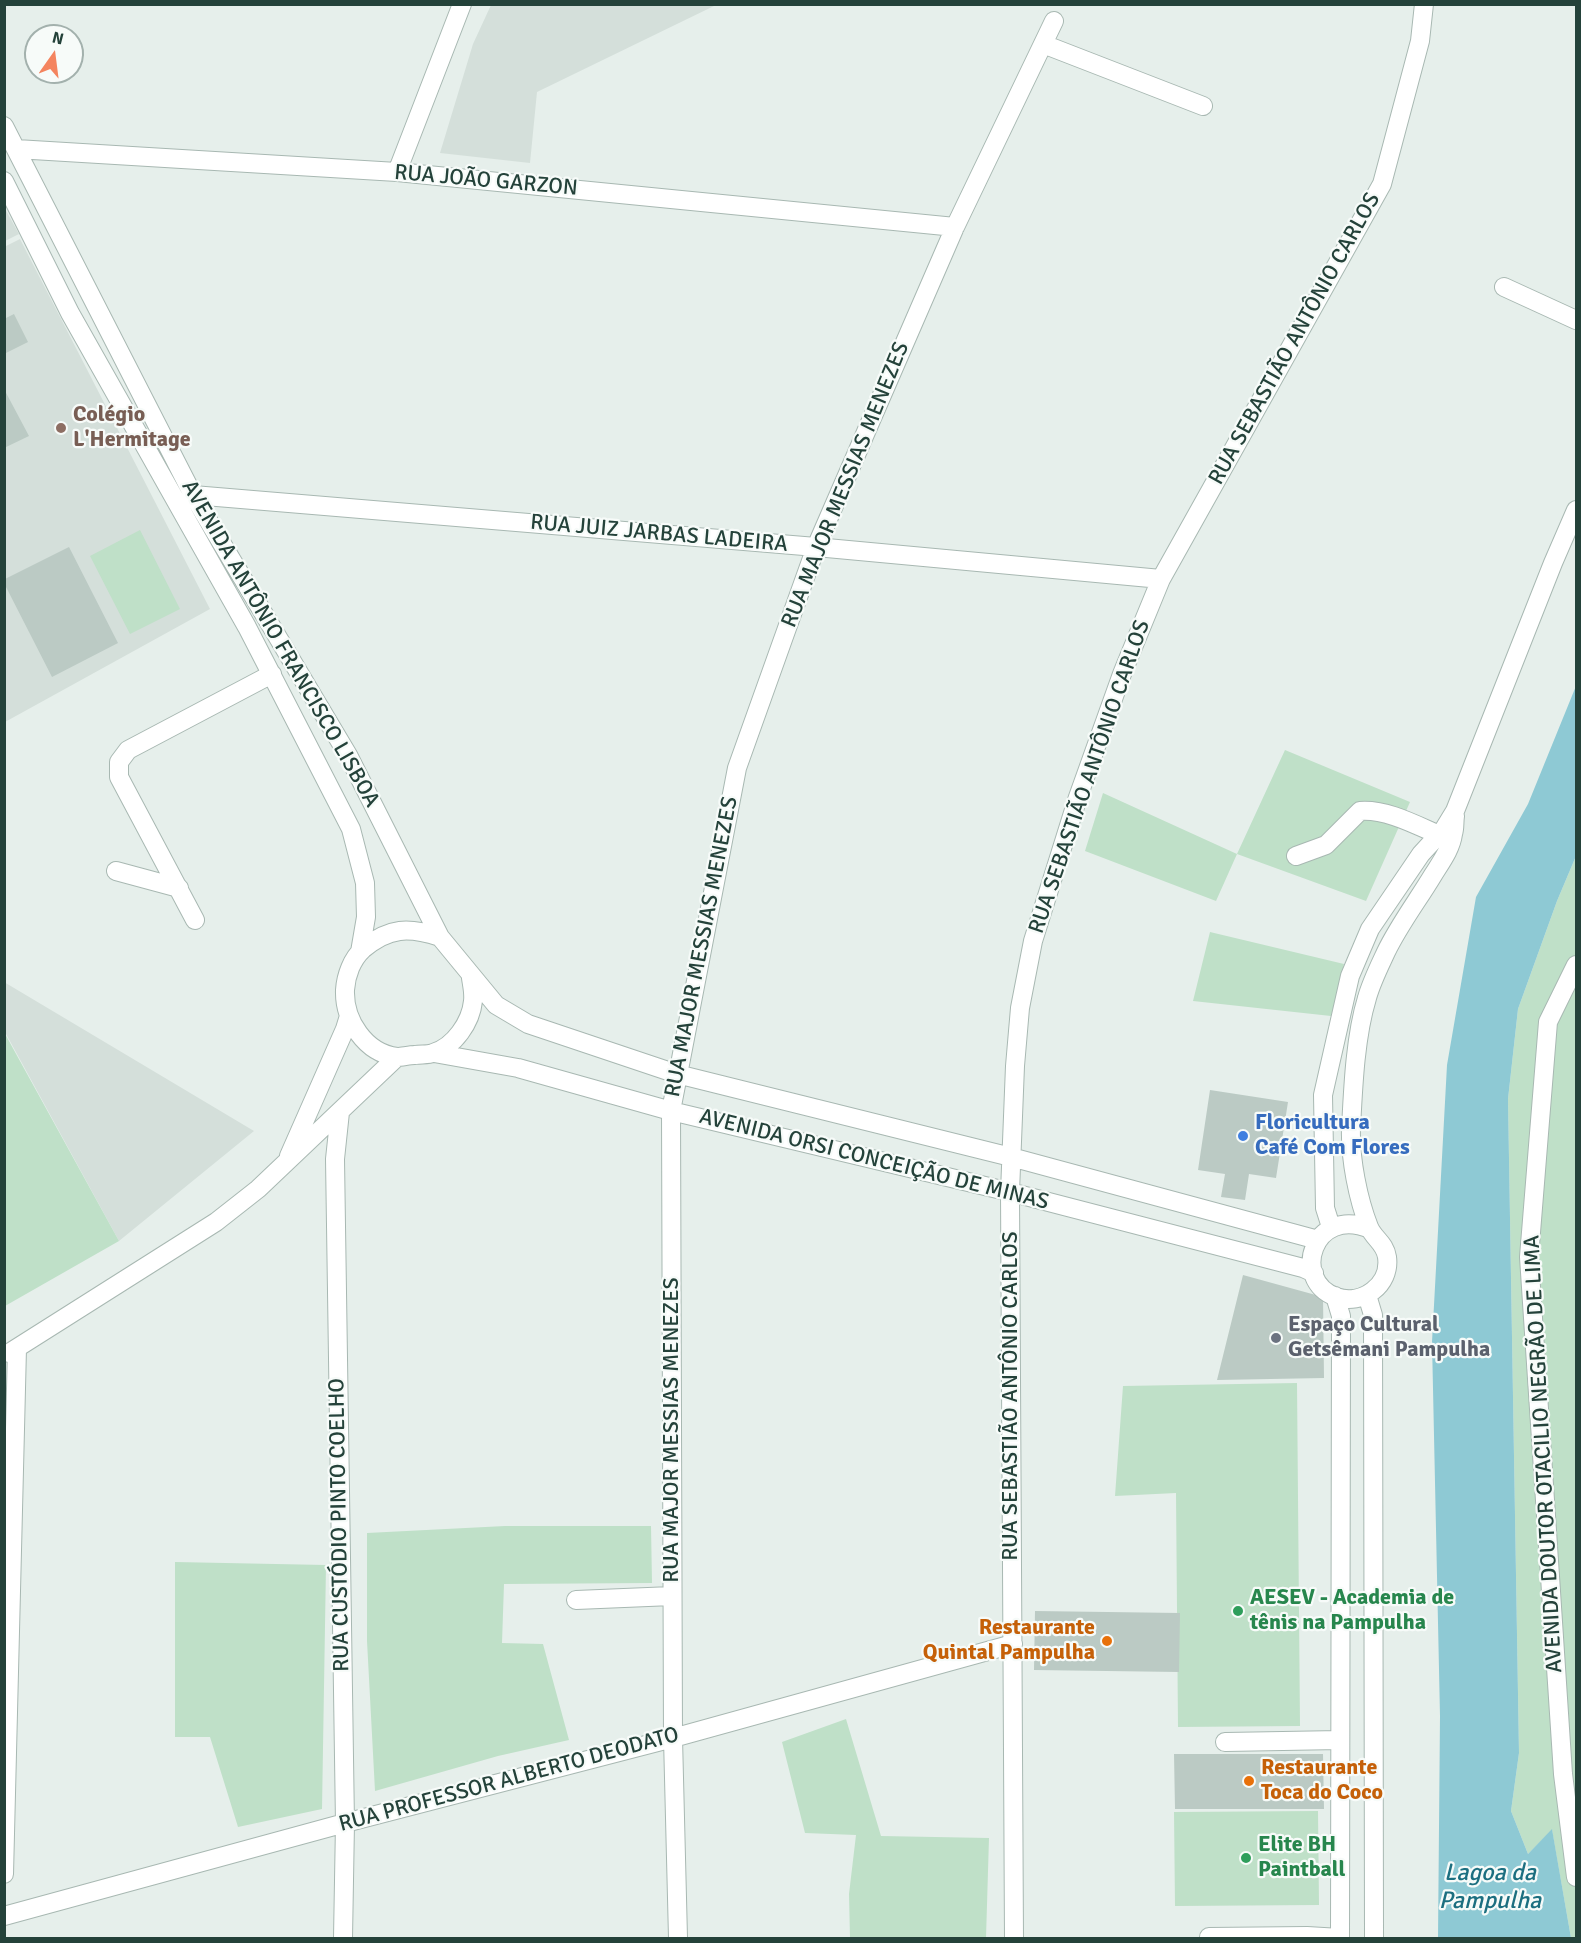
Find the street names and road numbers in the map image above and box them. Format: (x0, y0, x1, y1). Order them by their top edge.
street label: RUA JOÃO GARZON (393, 160, 579, 202)
street label: RUA SEBASTIÃO ANTÔNIO CARLOS (1204, 188, 1386, 490)
street label: RUA MAJOR MESSIAS MENEZES (777, 338, 915, 632)
street label: AVENIDA ANTÔNIO FRANCISCO LISBOA (175, 476, 385, 812)
street label: RUA JUIZ JARBAS LADEIRA (529, 510, 789, 558)
street label: RUA SEBASTIÃO ANTÔNIO CARLOS (1024, 617, 1156, 937)
street label: RUA MAJOR MESSIAS MENEZES (660, 794, 744, 1100)
street label: AVENIDA ORSI CONCEIÇÃO DE MINAS (697, 1104, 1051, 1216)
street label: RUA SEBASTIÃO ANTÔNIO CARLOS (998, 1231, 1024, 1561)
street label: AVENIDA DOUTOR OTACILIO NEGRÃO DE LIMA (1519, 1235, 1569, 1673)
street label: RUA MAJOR MESSIAS MENEZES (659, 1277, 685, 1583)
street label: RUA CUSTÓDIO PINTO COELHO (324, 1378, 356, 1672)
street label: RUA PROFESSOR ALBERTO DEODATO (336, 1722, 682, 1838)

